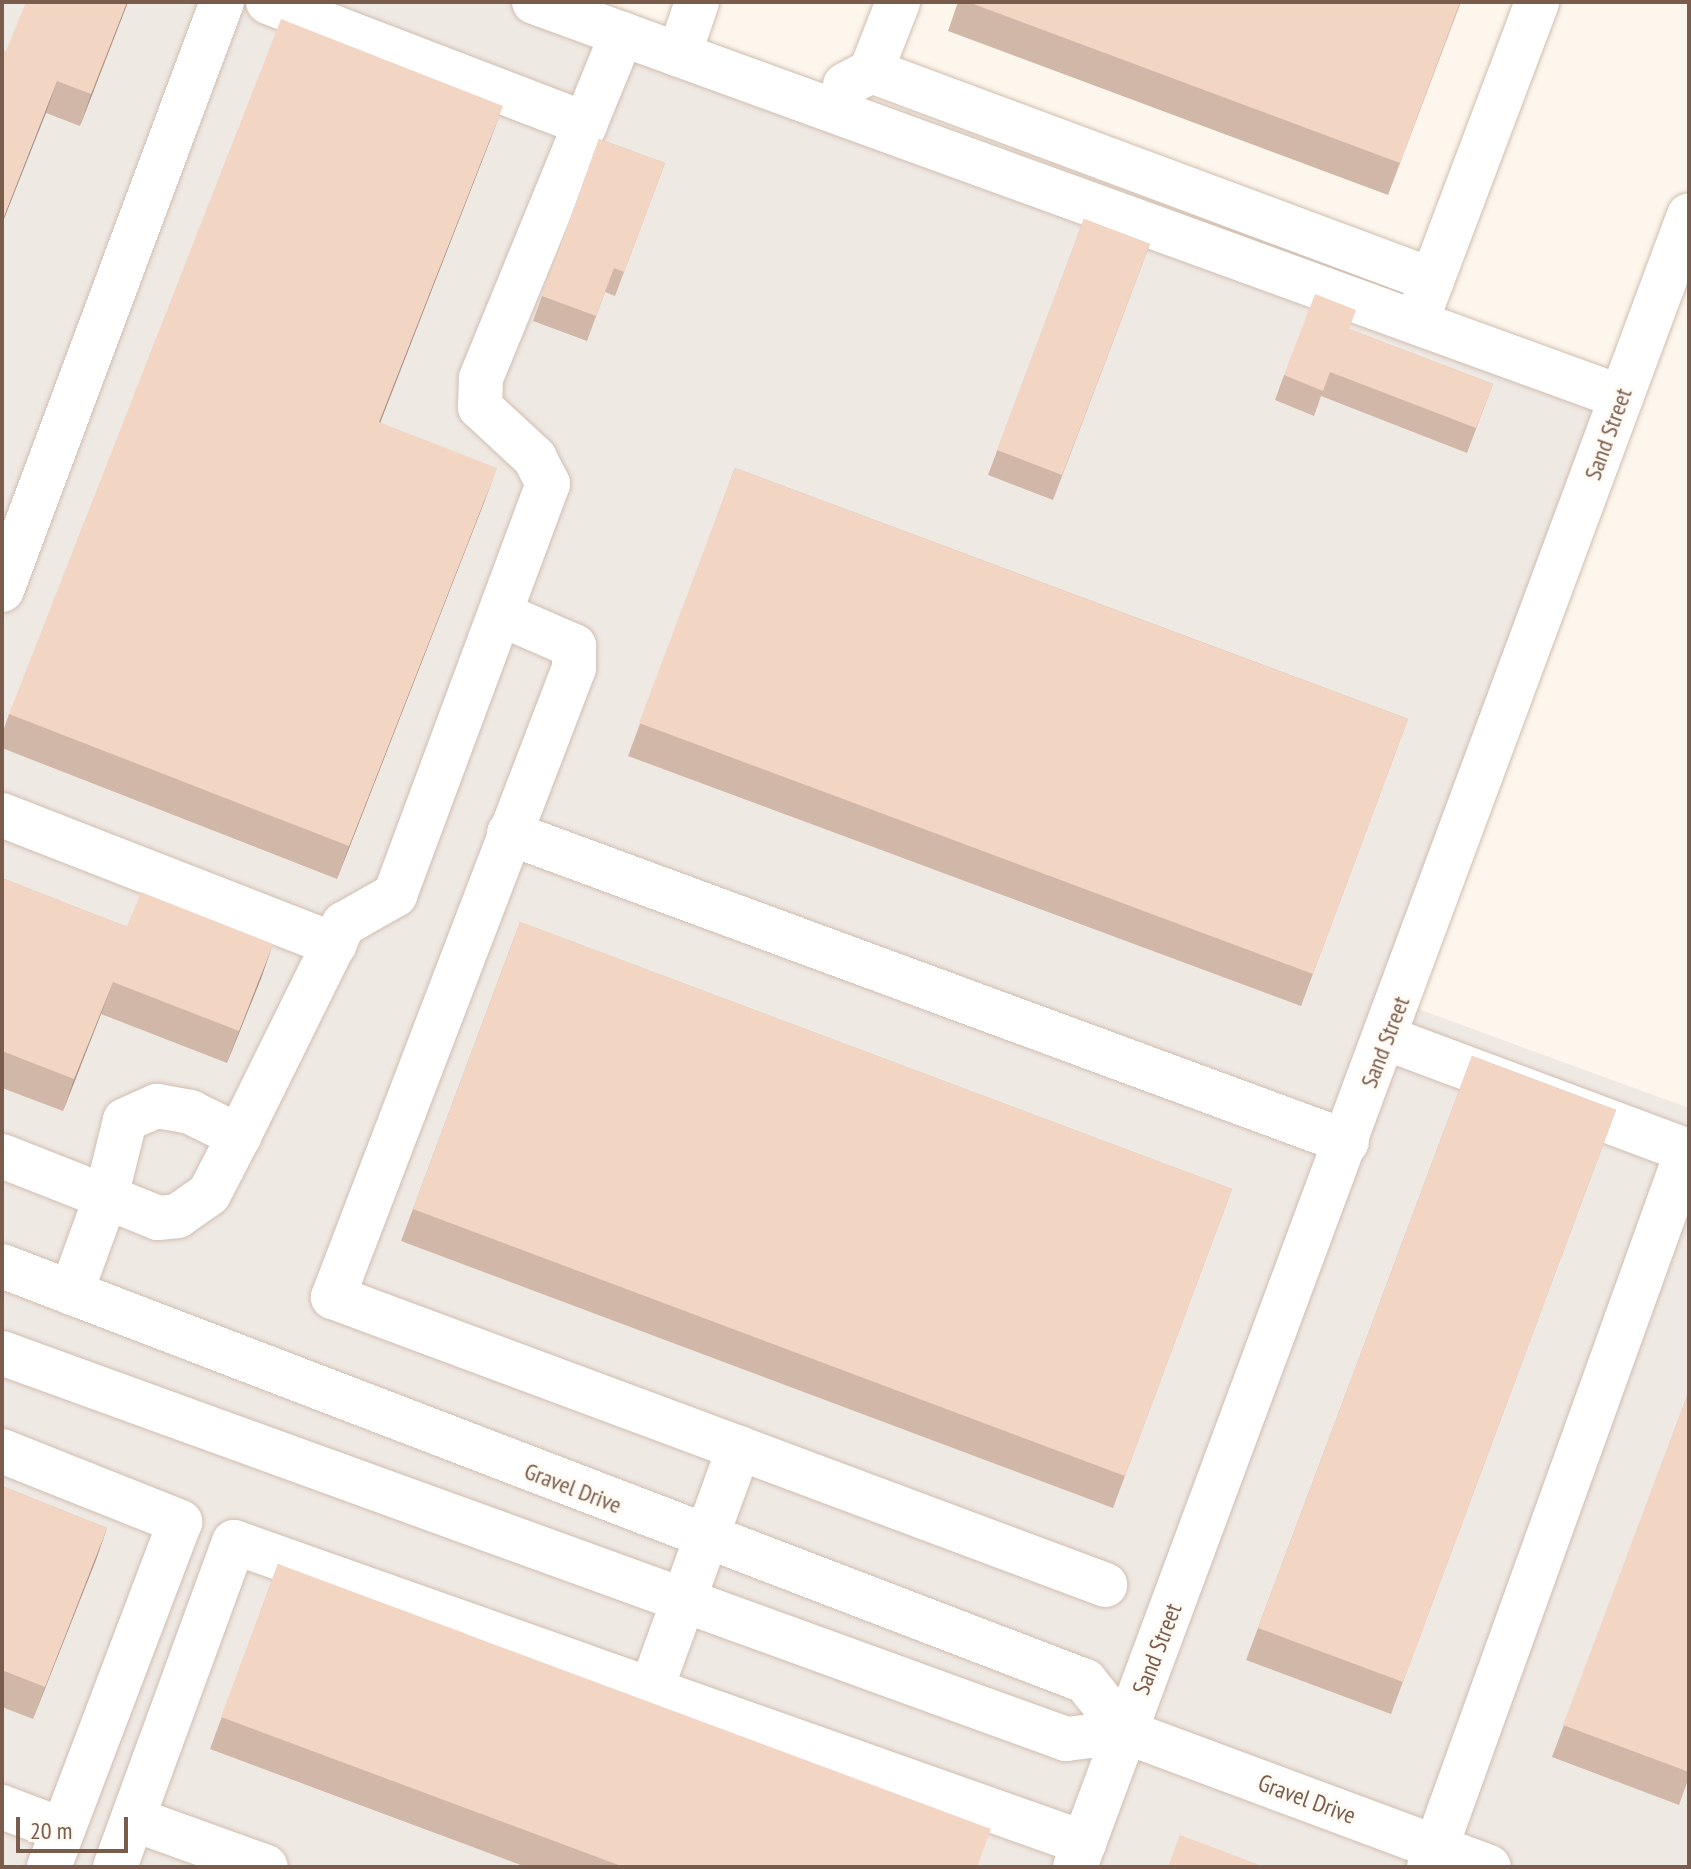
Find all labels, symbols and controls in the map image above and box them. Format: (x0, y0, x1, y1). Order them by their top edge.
street label: Sand Street (1578, 384, 1638, 484)
street label: Sand Street (1354, 992, 1416, 1092)
street label: Gravel Drive (520, 1456, 626, 1520)
street label: Sand Street (1126, 1599, 1188, 1699)
street label: Gravel Drive (1254, 1768, 1360, 1830)
scale bar (20, 1801, 132, 1851)
text: 20 m (30, 1815, 72, 1846)

